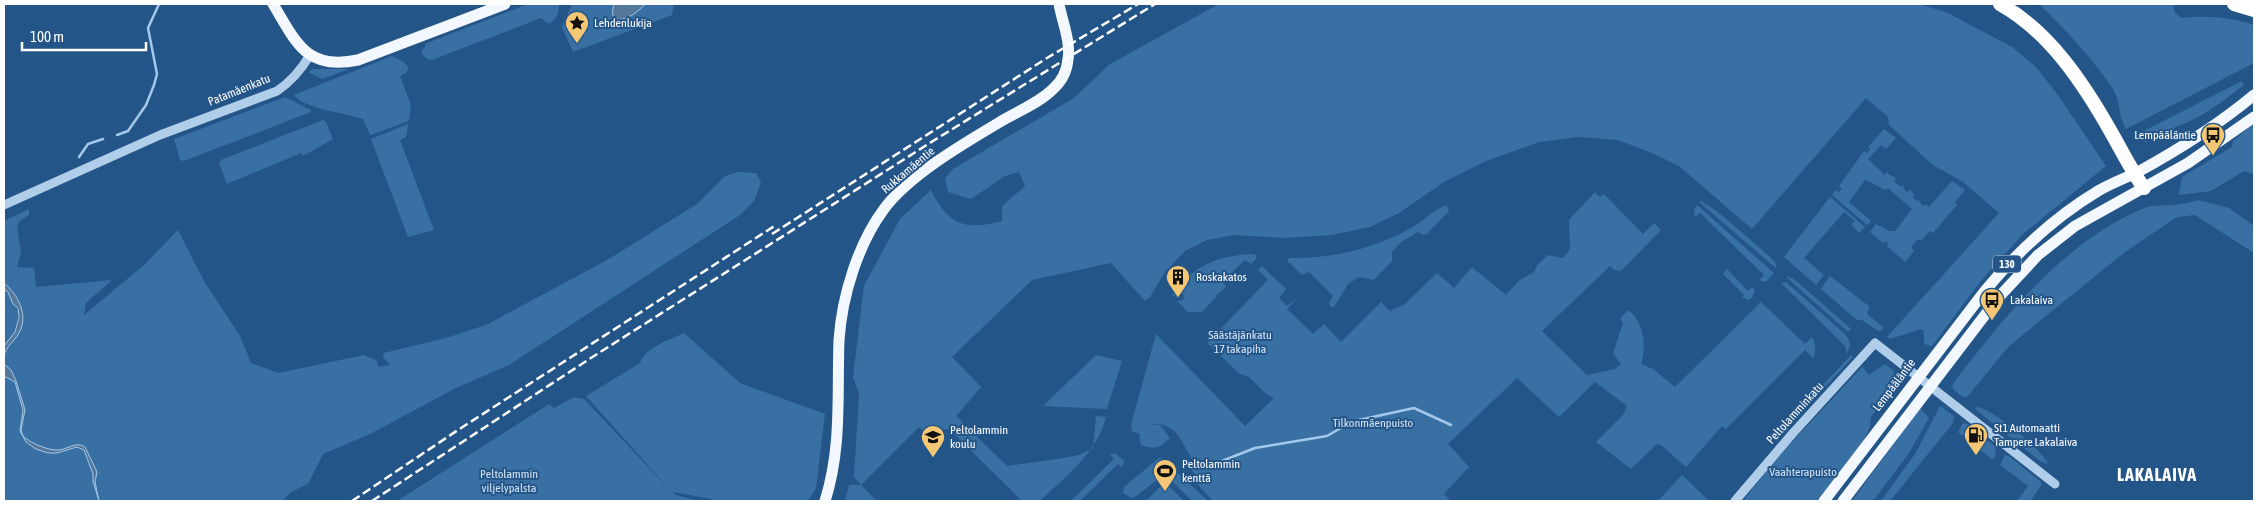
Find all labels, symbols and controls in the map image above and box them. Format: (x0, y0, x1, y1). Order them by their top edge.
place icon: Lehdenlukija (564, 10, 590, 44)
place label: Lehdenlukija (594, 16, 652, 30)
scale bar (22, 20, 146, 52)
text: 100 m (30, 28, 64, 45)
street label: Patamäenkatu (206, 71, 272, 109)
bus stop icon: Lempääläntie (2200, 122, 2226, 156)
place label: Lempääläntie (2134, 128, 2196, 142)
street label: Rukkamäentie (879, 144, 937, 196)
road number: 130 (1993, 255, 2021, 272)
building icon: Roskakatos (1165, 264, 1191, 298)
place label: Roskakatos (1196, 270, 1247, 284)
bus stop icon: Lakalaiva (1979, 287, 2005, 321)
place label: Lakalaiva (2010, 293, 2053, 307)
park label: Säästäjänkatu 17 takapiha (1208, 328, 1272, 356)
street label: Lempääläntie (1870, 356, 1918, 414)
street label: Peltolamminkatu (1764, 379, 1826, 447)
park label: Tilkonmäenpuisto (1333, 416, 1414, 430)
place label: St1 Automaatti Tampere Lakalaiva (1994, 421, 2077, 449)
fuel station icon: St1 Automaatti Tampere Lakalaiva (1963, 422, 1989, 456)
place label: Peltolammin koulu (950, 423, 1008, 451)
school or university icon: Peltolammin koulu (920, 424, 946, 458)
place label: Peltolammin kenttä (1182, 457, 1240, 485)
sports icon: Peltolammin kenttä (1152, 458, 1178, 492)
district label: LAKALAIVA (2117, 464, 2197, 485)
park label: Vaahterapuisto (1769, 465, 1837, 479)
park label: Peltolammin viljelypalsta (480, 467, 538, 495)

